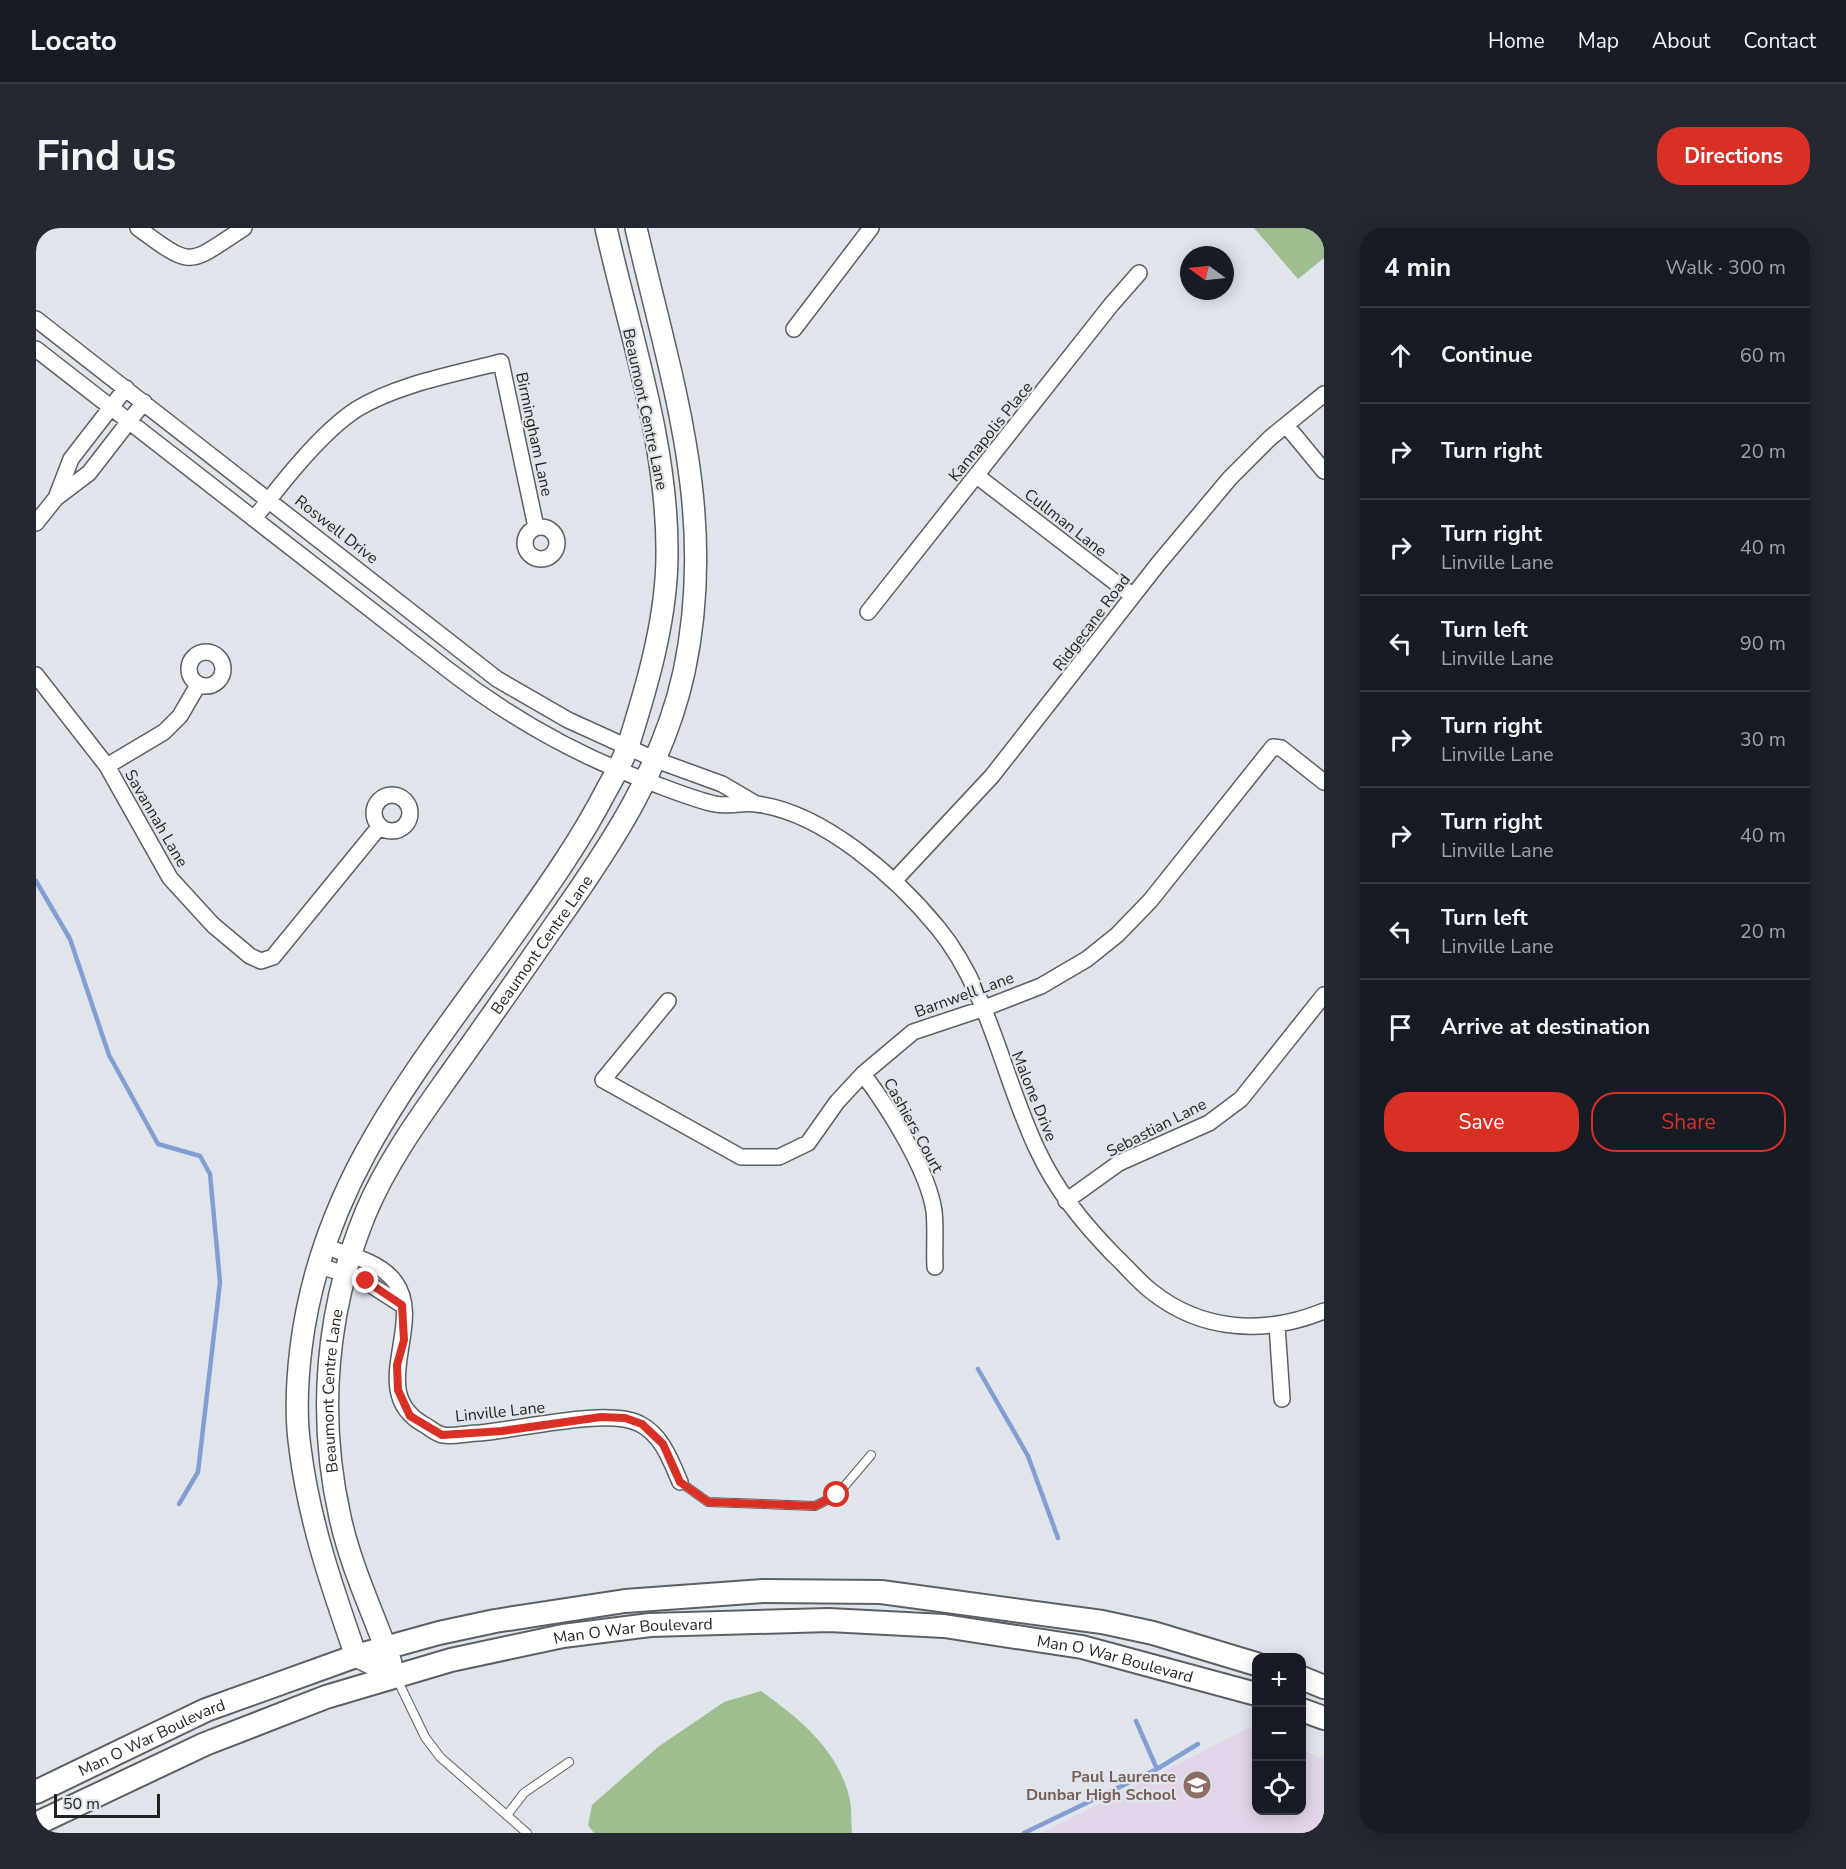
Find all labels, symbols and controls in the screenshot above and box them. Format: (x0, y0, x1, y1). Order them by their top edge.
text: Locato (30, 22, 117, 60)
text: Home (1488, 27, 1545, 55)
text: Map (1578, 27, 1619, 55)
text: About (1652, 27, 1710, 55)
text: Contact (1743, 27, 1816, 55)
button: Directions (1657, 127, 1810, 185)
text: Find us (36, 128, 176, 185)
north arrow (1180, 246, 1234, 300)
text: 4 min (1384, 250, 1451, 285)
text: Walk · 300 m (1666, 254, 1786, 281)
street label: Beaumont Centre Lane (617, 326, 673, 492)
icon: ahead (1384, 339, 1417, 372)
text: Continue (1441, 340, 1532, 370)
text: 60 m (1740, 342, 1786, 369)
street label: Birmingham Lane (510, 370, 558, 498)
street label: Kannapolis Place (944, 377, 1038, 486)
icon: right (1384, 435, 1417, 468)
text: Turn right (1441, 436, 1542, 466)
text: 20 m (1740, 438, 1786, 465)
street label: Cullman Lane (1020, 484, 1111, 562)
street label: Roswell Drive (290, 490, 383, 569)
text: Turn right (1441, 519, 1542, 549)
icon: right (1384, 531, 1417, 564)
text: 40 m (1740, 534, 1786, 561)
text: Linville Lane (1441, 549, 1554, 576)
street label: Ridgecane Road (1048, 569, 1136, 676)
text: Turn left (1441, 615, 1528, 645)
icon: left (1384, 627, 1417, 660)
text: 90 m (1740, 630, 1786, 657)
text: Linville Lane (1441, 645, 1554, 672)
text: Turn right (1441, 711, 1542, 741)
icon: right (1384, 723, 1417, 756)
text: 30 m (1740, 726, 1786, 753)
text: Linville Lane (1441, 741, 1554, 768)
street label: Savannah Lane (119, 766, 193, 871)
text: Turn right (1441, 807, 1542, 837)
icon: right (1384, 819, 1417, 852)
text: 40 m (1740, 822, 1786, 849)
text: Linville Lane (1441, 837, 1554, 864)
street label: Beaumont Centre Lane (486, 871, 598, 1019)
text: Turn left (1441, 903, 1528, 933)
icon: left (1384, 915, 1417, 948)
text: 20 m (1740, 918, 1786, 945)
text: Linville Lane (1441, 933, 1554, 960)
street label: Barnwell Lane (912, 967, 1017, 1023)
icon: arrive (1384, 1011, 1417, 1044)
text: Arrive at destination (1441, 1012, 1650, 1042)
street label: Malone Drive (1006, 1048, 1062, 1145)
street label: Cashiers Court (878, 1074, 948, 1177)
button: Save (1384, 1092, 1579, 1152)
button: Share (1591, 1092, 1786, 1152)
street label: Sebastian Lane (1103, 1093, 1210, 1163)
route end (352, 1267, 378, 1293)
street label: Beaumont Centre Lane (318, 1307, 349, 1474)
street label: Linville Lane (454, 1396, 546, 1428)
route start (823, 1481, 849, 1507)
street label: Man O War Boulevard (551, 1613, 713, 1650)
street label: Man O War Boulevard (1035, 1630, 1196, 1689)
map controls (1252, 1653, 1306, 1815)
button: + (1252, 1653, 1306, 1707)
street label: Man O War Boulevard (75, 1694, 228, 1782)
button: − (1252, 1707, 1306, 1761)
button: locate (1252, 1761, 1306, 1815)
place label: Paul Laurence Dunbar High School (1026, 1766, 1176, 1806)
school or university icon: Paul Laurence Dunbar High School (1181, 1769, 1213, 1801)
scale bar (54, 1791, 160, 1818)
text: 50 m (63, 1793, 100, 1815)

